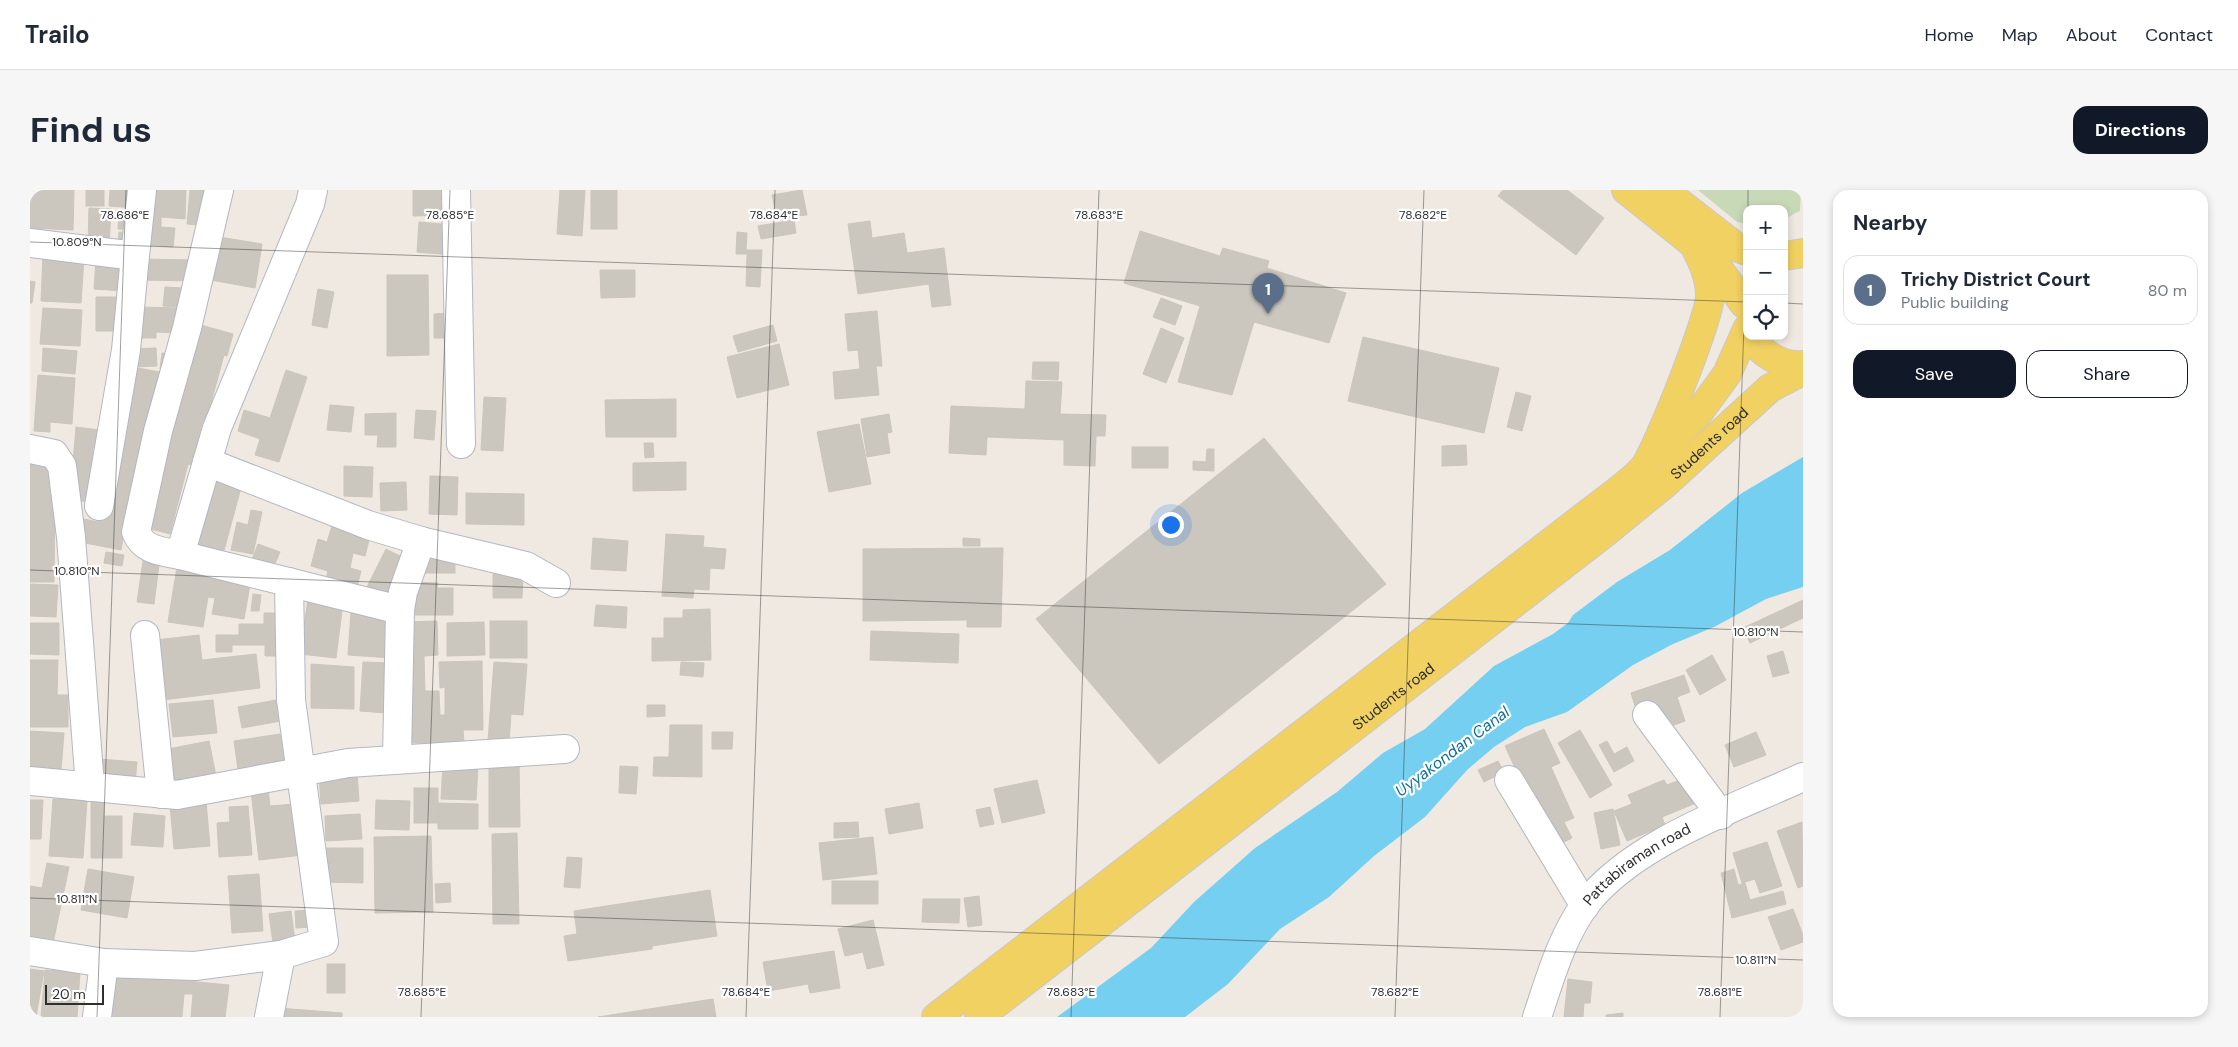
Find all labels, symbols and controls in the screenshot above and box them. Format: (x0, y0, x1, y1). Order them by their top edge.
text: Trailo (25, 19, 90, 50)
text: Home (1924, 23, 1974, 47)
text: Map (2002, 23, 2038, 47)
text: About (2066, 23, 2117, 47)
text: Contact (2145, 23, 2213, 47)
button: Directions (2073, 106, 2208, 154)
text: Find us (30, 107, 152, 153)
map controls (1743, 205, 1788, 340)
button: + (1743, 205, 1788, 250)
text: 78.686°E (101, 207, 150, 223)
text: 78.685°E (426, 207, 474, 223)
text: 78.684°E (750, 207, 798, 223)
text: 78.683°E (1075, 207, 1123, 223)
text: 78.682°E (1399, 207, 1447, 223)
text: Nearby (1853, 209, 1927, 237)
text: 10.809°N (52, 234, 102, 250)
button: − (1743, 250, 1788, 295)
text: Trichy District Court (1901, 267, 2090, 292)
pin: 1 (1252, 273, 1284, 314)
text: 1 (1867, 280, 1873, 301)
text: 80 m (2148, 280, 2187, 301)
text: Public building (1901, 292, 2009, 313)
button: locate (1743, 295, 1788, 340)
button: Save (1853, 350, 2016, 398)
button: Share (2026, 350, 2188, 398)
street label: Students road (1666, 403, 1753, 484)
your location (1158, 512, 1184, 538)
text: 10.810°N (54, 563, 100, 579)
text: 10.810°N (1733, 624, 1779, 640)
street label: Students road (1348, 658, 1439, 735)
water label: Uyyakondan Canal (1391, 701, 1514, 801)
street label: Pattabiraman road (1579, 819, 1694, 910)
text: 10.811°N (57, 891, 97, 907)
text: 10.811°N (1736, 952, 1776, 968)
scale bar (45, 982, 104, 1005)
text: 78.685°E (398, 984, 446, 1000)
text: 78.684°E (722, 984, 770, 1000)
text: 78.683°E (1047, 984, 1095, 1000)
text: 78.682°E (1371, 984, 1419, 1000)
text: 78.681°E (1698, 984, 1743, 1000)
text: 20 m (52, 985, 86, 1003)

